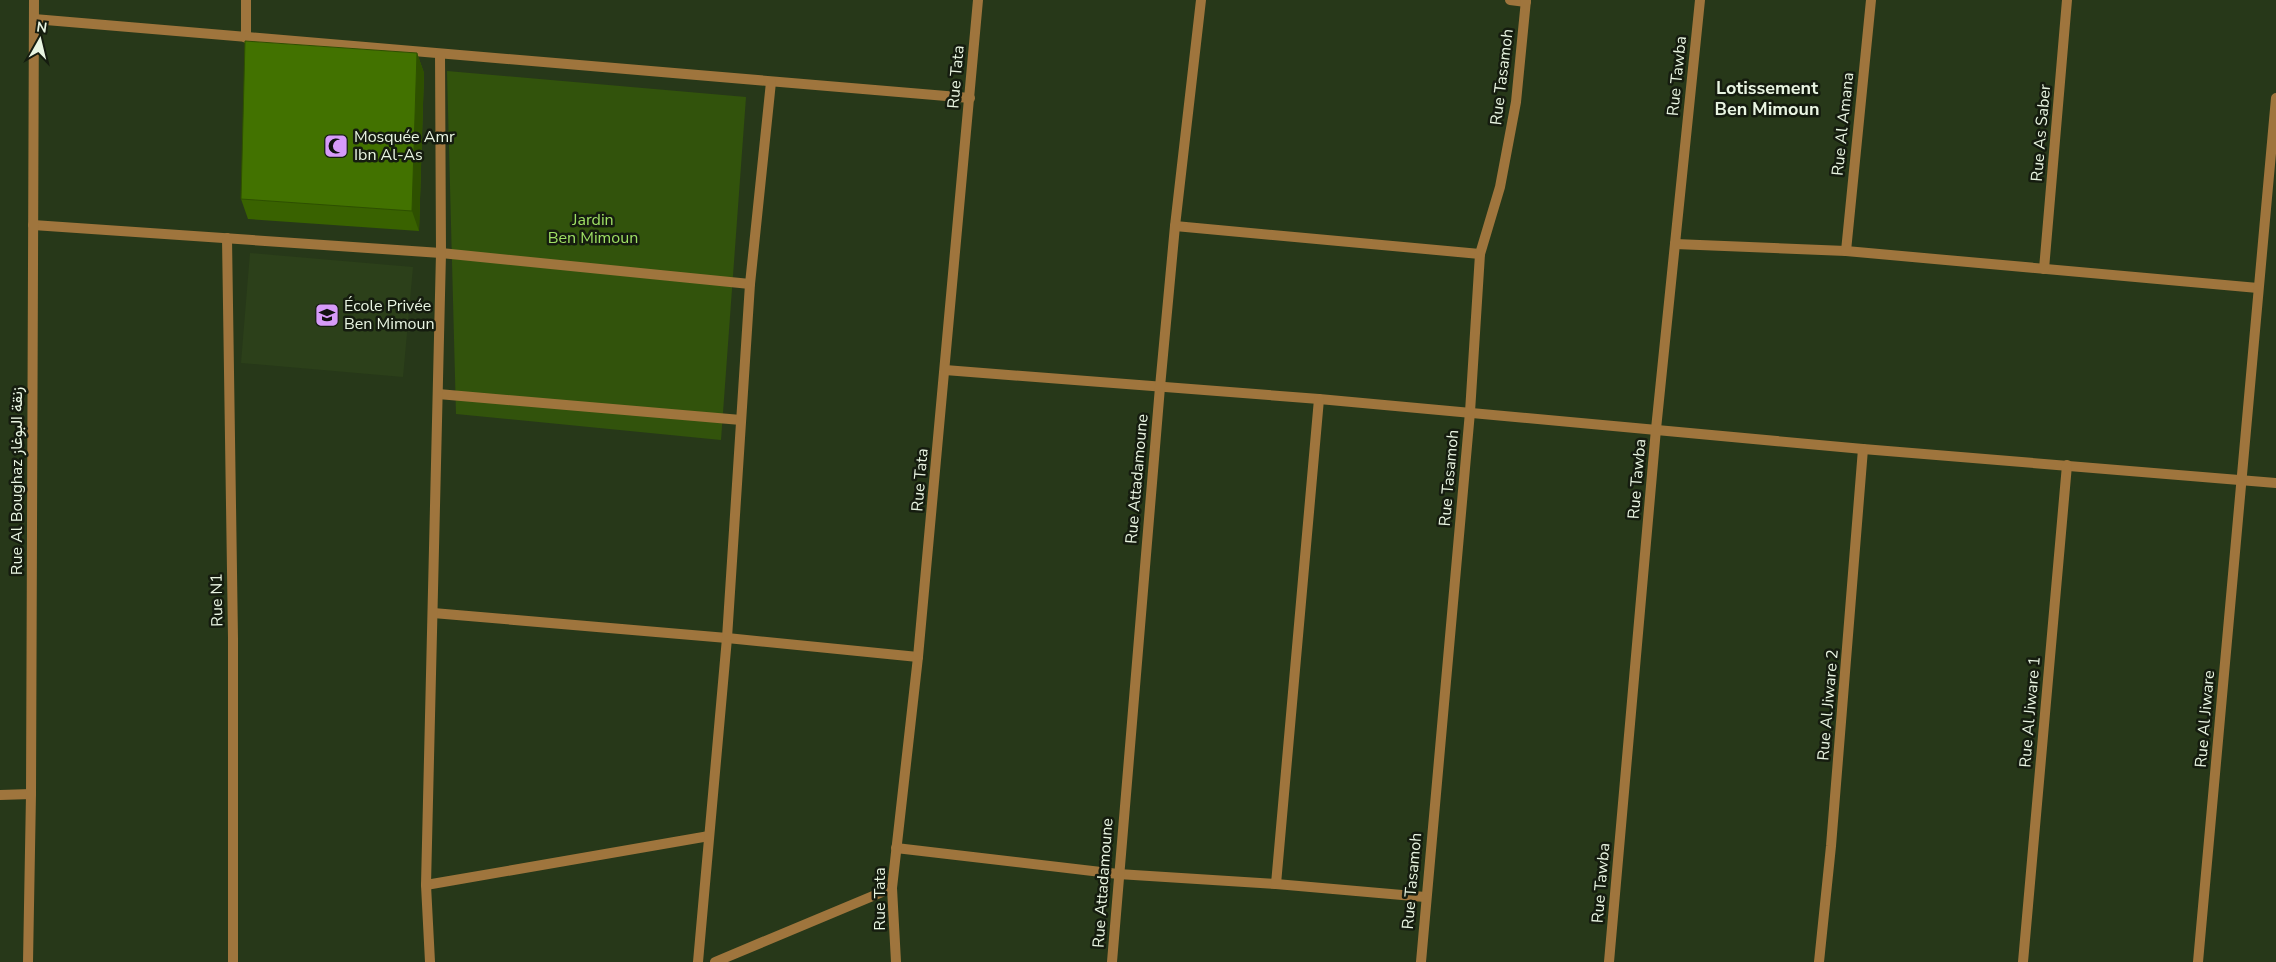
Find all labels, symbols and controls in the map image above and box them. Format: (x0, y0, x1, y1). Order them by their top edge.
north arrow (15, 15, 65, 65)
text: N (35, 17, 48, 38)
street label: Rue Tasamoh (1485, 27, 1519, 127)
street label: Rue Tawba (1662, 35, 1692, 117)
street label: Rue Tata (942, 45, 970, 109)
street label: Rue Al Amana (1827, 71, 1859, 177)
district label: Lotissement Ben Mimoun (1715, 76, 1819, 121)
street label: Rue As Saber (2026, 83, 2056, 183)
place label: Mosquée Amr Ibn Al-As (354, 126, 455, 166)
mosque icon: Mosquée Amr Ibn Al-As (323, 133, 349, 159)
park label: Jardin Ben Mimoun (548, 209, 638, 249)
place label: École Privée Ben Mimoun (344, 295, 435, 335)
school or university icon: École Privée Ben Mimoun (314, 302, 340, 328)
street label: Rue Al Boughaz زنقة البوغاز (6, 387, 28, 575)
street label: Rue Attadamoune (1120, 413, 1154, 545)
street label: Rue Tasamoh (1434, 429, 1464, 527)
street label: Rue Tawba (1623, 438, 1651, 520)
street label: Rue Tata (906, 448, 934, 512)
street label: Rue N1 (206, 573, 228, 627)
street label: Rue Al Jiware 2 (1812, 649, 1844, 761)
street label: Rue Al Jiware 1 (2014, 656, 2046, 768)
street label: Rue Al Jiware (2190, 669, 2220, 769)
street label: Rue Attadamoune (1087, 817, 1119, 949)
street label: Rue Tasamoh (1397, 832, 1427, 930)
street label: Rue Tawba (1587, 842, 1615, 924)
street label: Rue Tata (869, 867, 891, 931)

